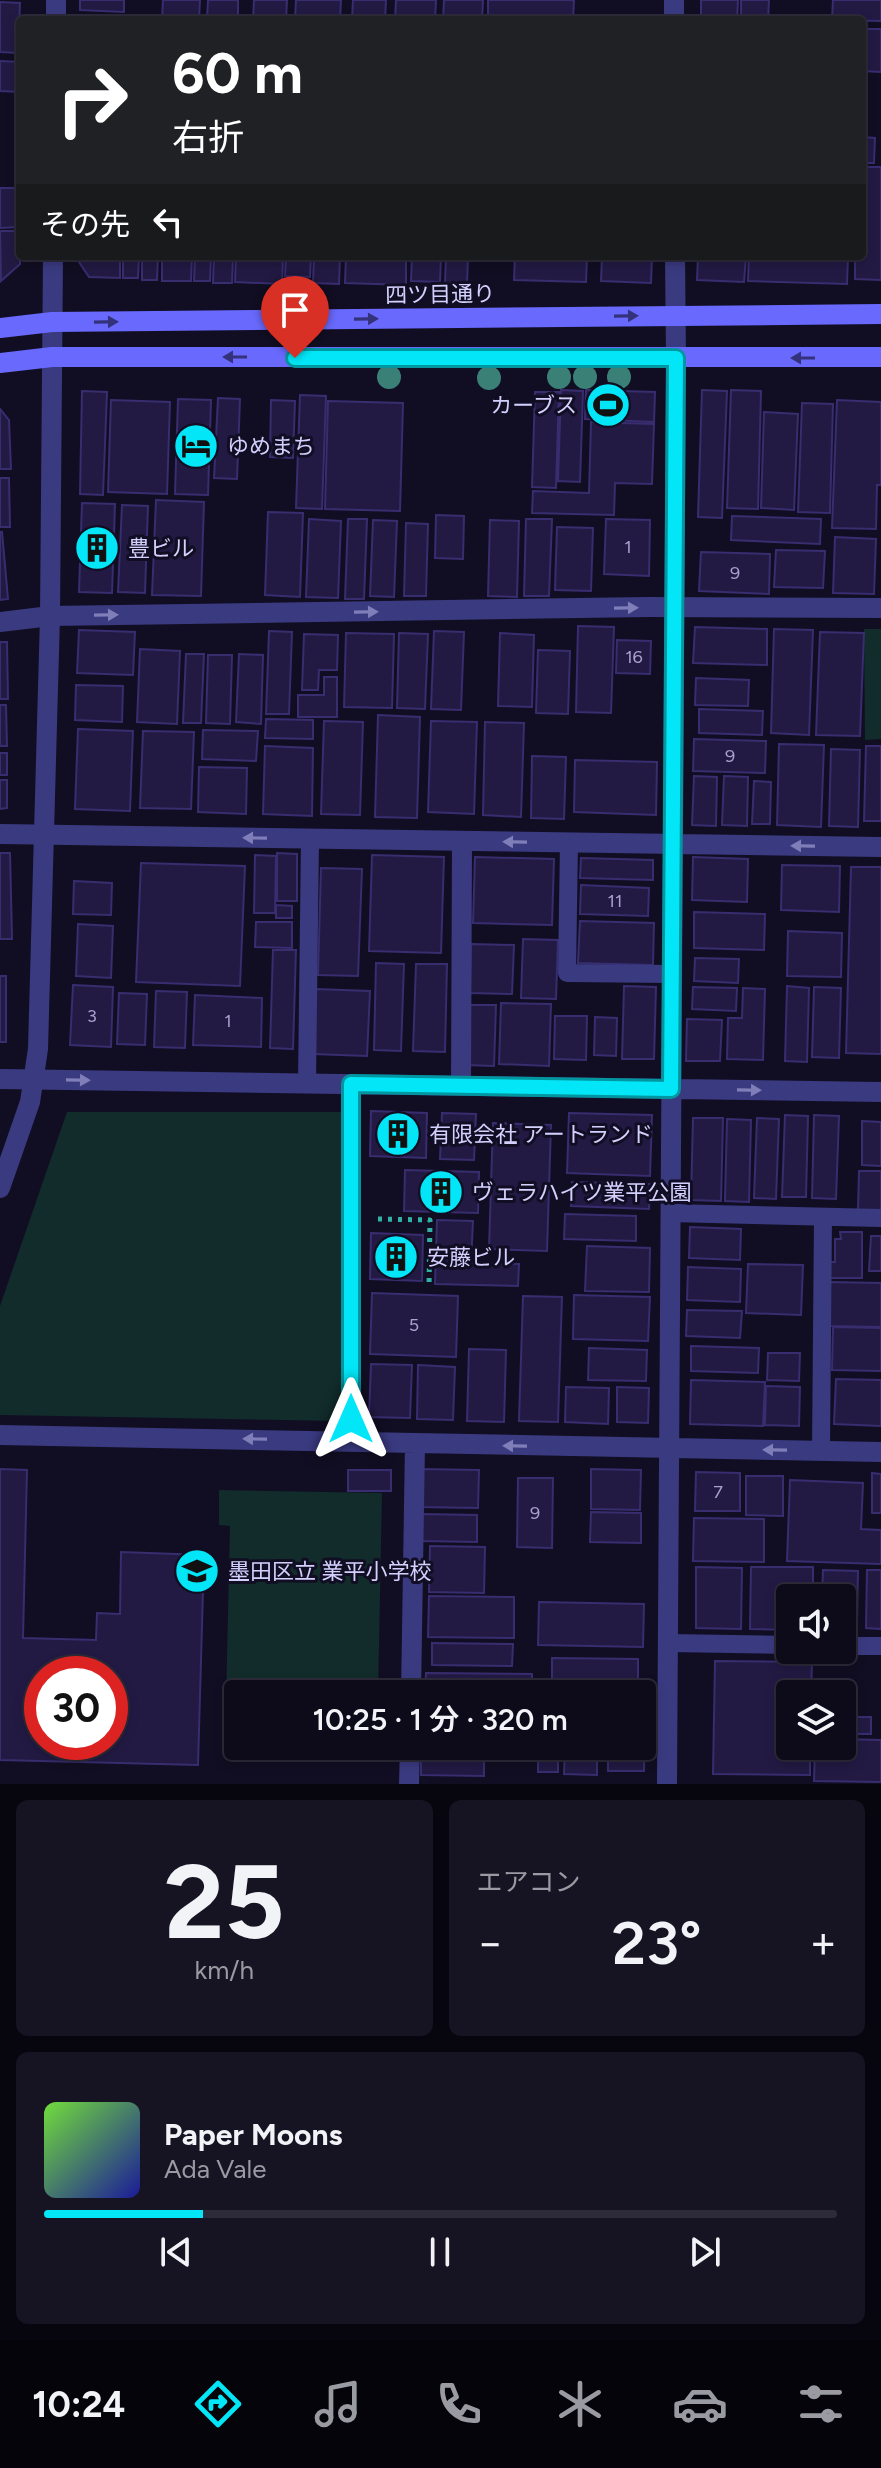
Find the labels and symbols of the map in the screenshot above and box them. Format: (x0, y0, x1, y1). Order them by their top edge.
pin (261, 276, 329, 358)
street label: 四ツ目通り (385, 280, 495, 309)
one-way arrow (614, 310, 639, 322)
one-way arrow (354, 312, 379, 325)
one-way arrow (94, 315, 119, 328)
one-way arrow (222, 351, 247, 364)
one-way arrow (790, 352, 815, 364)
sports icon: カーブス (584, 381, 632, 429)
place label: カーブス (490, 392, 577, 419)
hotel icon: ゆめまち (172, 422, 220, 470)
place label: ゆめまち (227, 433, 315, 460)
building icon: 豊ビル (73, 524, 121, 572)
place label: 豊ビル (128, 535, 194, 562)
house number: 1 (624, 536, 632, 558)
house number: 9 (730, 562, 740, 584)
one-way arrow (614, 602, 639, 614)
one-way arrow (354, 605, 379, 618)
one-way arrow (94, 609, 119, 622)
house number: 16 (625, 646, 643, 668)
house number: 9 (725, 745, 735, 767)
one-way arrow (242, 832, 267, 844)
one-way arrow (502, 835, 527, 848)
one-way arrow (790, 839, 815, 852)
house number: 11 (608, 890, 622, 912)
house number: 3 (87, 1005, 97, 1027)
house number: 1 (224, 1010, 232, 1032)
one-way arrow (66, 1074, 91, 1087)
one-way arrow (737, 1084, 762, 1096)
building icon: 有限会社 アートランド (374, 1110, 422, 1158)
place label: 有限会社 アートランド (429, 1121, 653, 1148)
building icon: ヴェラハイツ業平公園 (417, 1168, 465, 1216)
place label: ヴェラハイツ業平公園 (472, 1179, 691, 1206)
building icon: 安藤ビル (372, 1233, 420, 1281)
place label: 安藤ビル (427, 1244, 515, 1271)
house number: 5 (409, 1314, 419, 1336)
position arrow (309, 1377, 393, 1461)
one-way arrow (242, 1433, 267, 1446)
one-way arrow (502, 1440, 527, 1452)
one-way arrow (762, 1444, 787, 1456)
house number: 7 (713, 1481, 723, 1503)
house number: 9 (530, 1502, 540, 1524)
school or university icon: 墨田区立 業平小学校 (173, 1547, 221, 1595)
place label: 墨田区立 業平小学校 (228, 1558, 431, 1585)
speed limit sign: 30 (24, 1656, 128, 1760)

